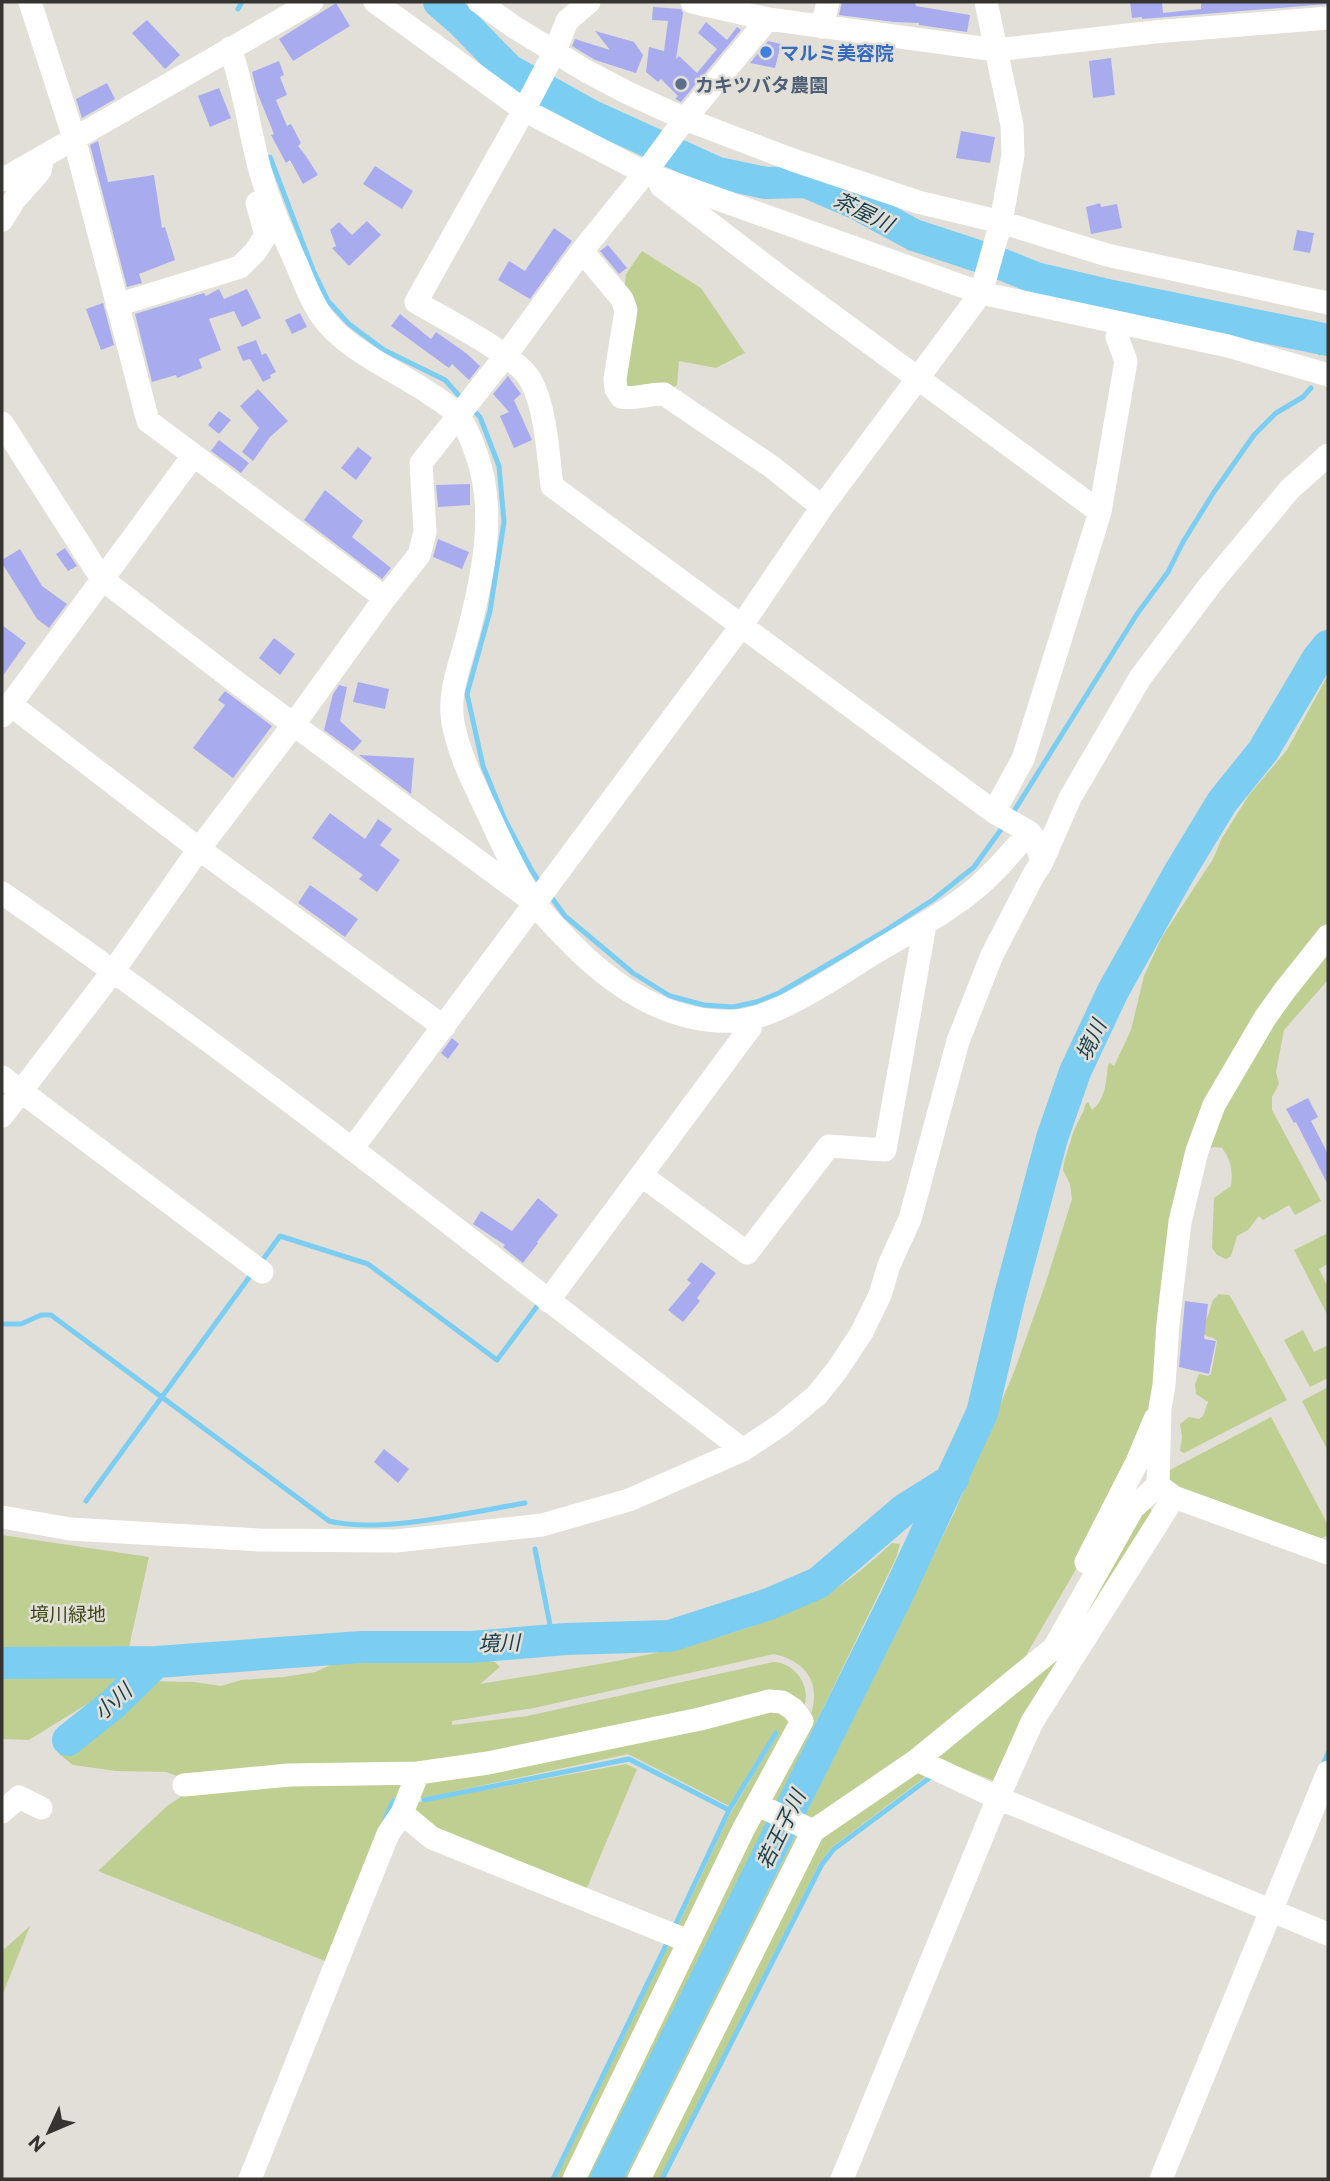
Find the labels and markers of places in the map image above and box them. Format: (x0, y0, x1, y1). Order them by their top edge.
place label: マルミ美容院 (780, 41, 894, 64)
marker: マルミ美容院 (758, 44, 774, 60)
place label: カキツバタ農園 (695, 73, 828, 96)
marker: カキツバタ農園 (673, 76, 689, 92)

